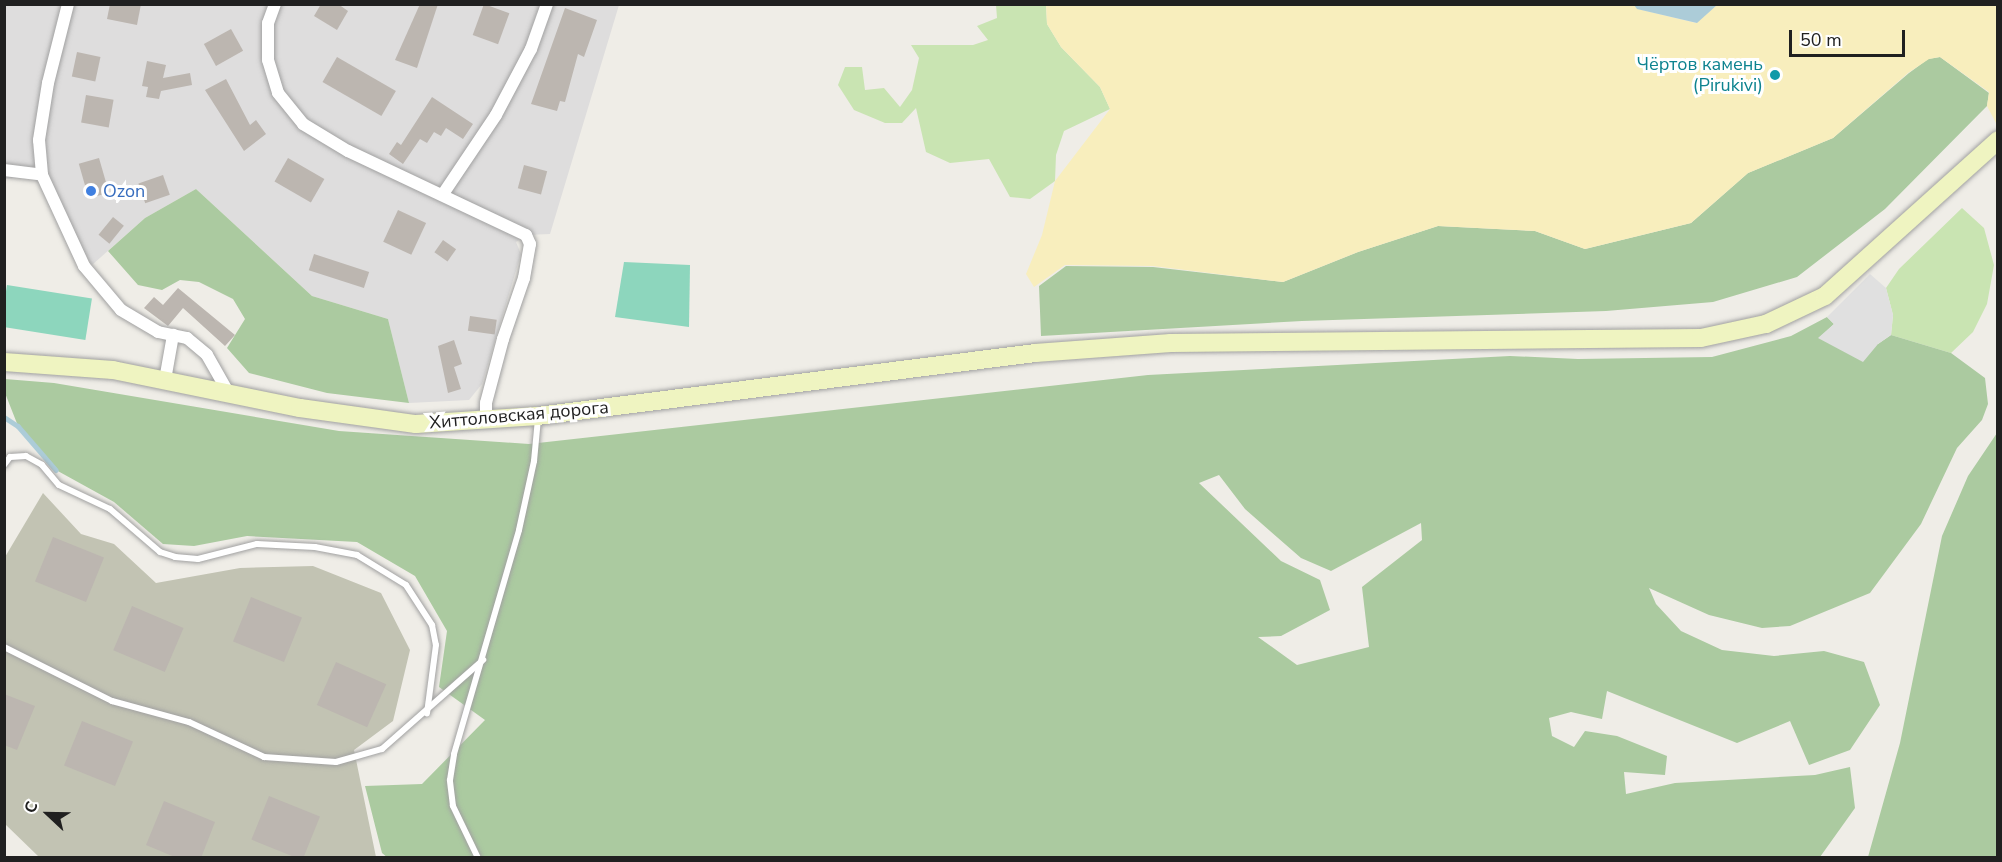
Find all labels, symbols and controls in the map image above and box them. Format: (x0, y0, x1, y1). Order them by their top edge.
scale bar (1792, 18, 1908, 56)
text: 50 m (1800, 28, 1842, 52)
place label: Чёртов камень (Pirukivi) (1637, 54, 1763, 97)
marker: Чёртов камень (Pirukivi) (1768, 68, 1782, 82)
place label: Ozon (103, 180, 145, 202)
marker: Ozon (84, 184, 98, 198)
street label: Хиттоловская дорога (428, 396, 610, 434)
north arrow (18, 784, 78, 844)
text: С (19, 798, 44, 816)

